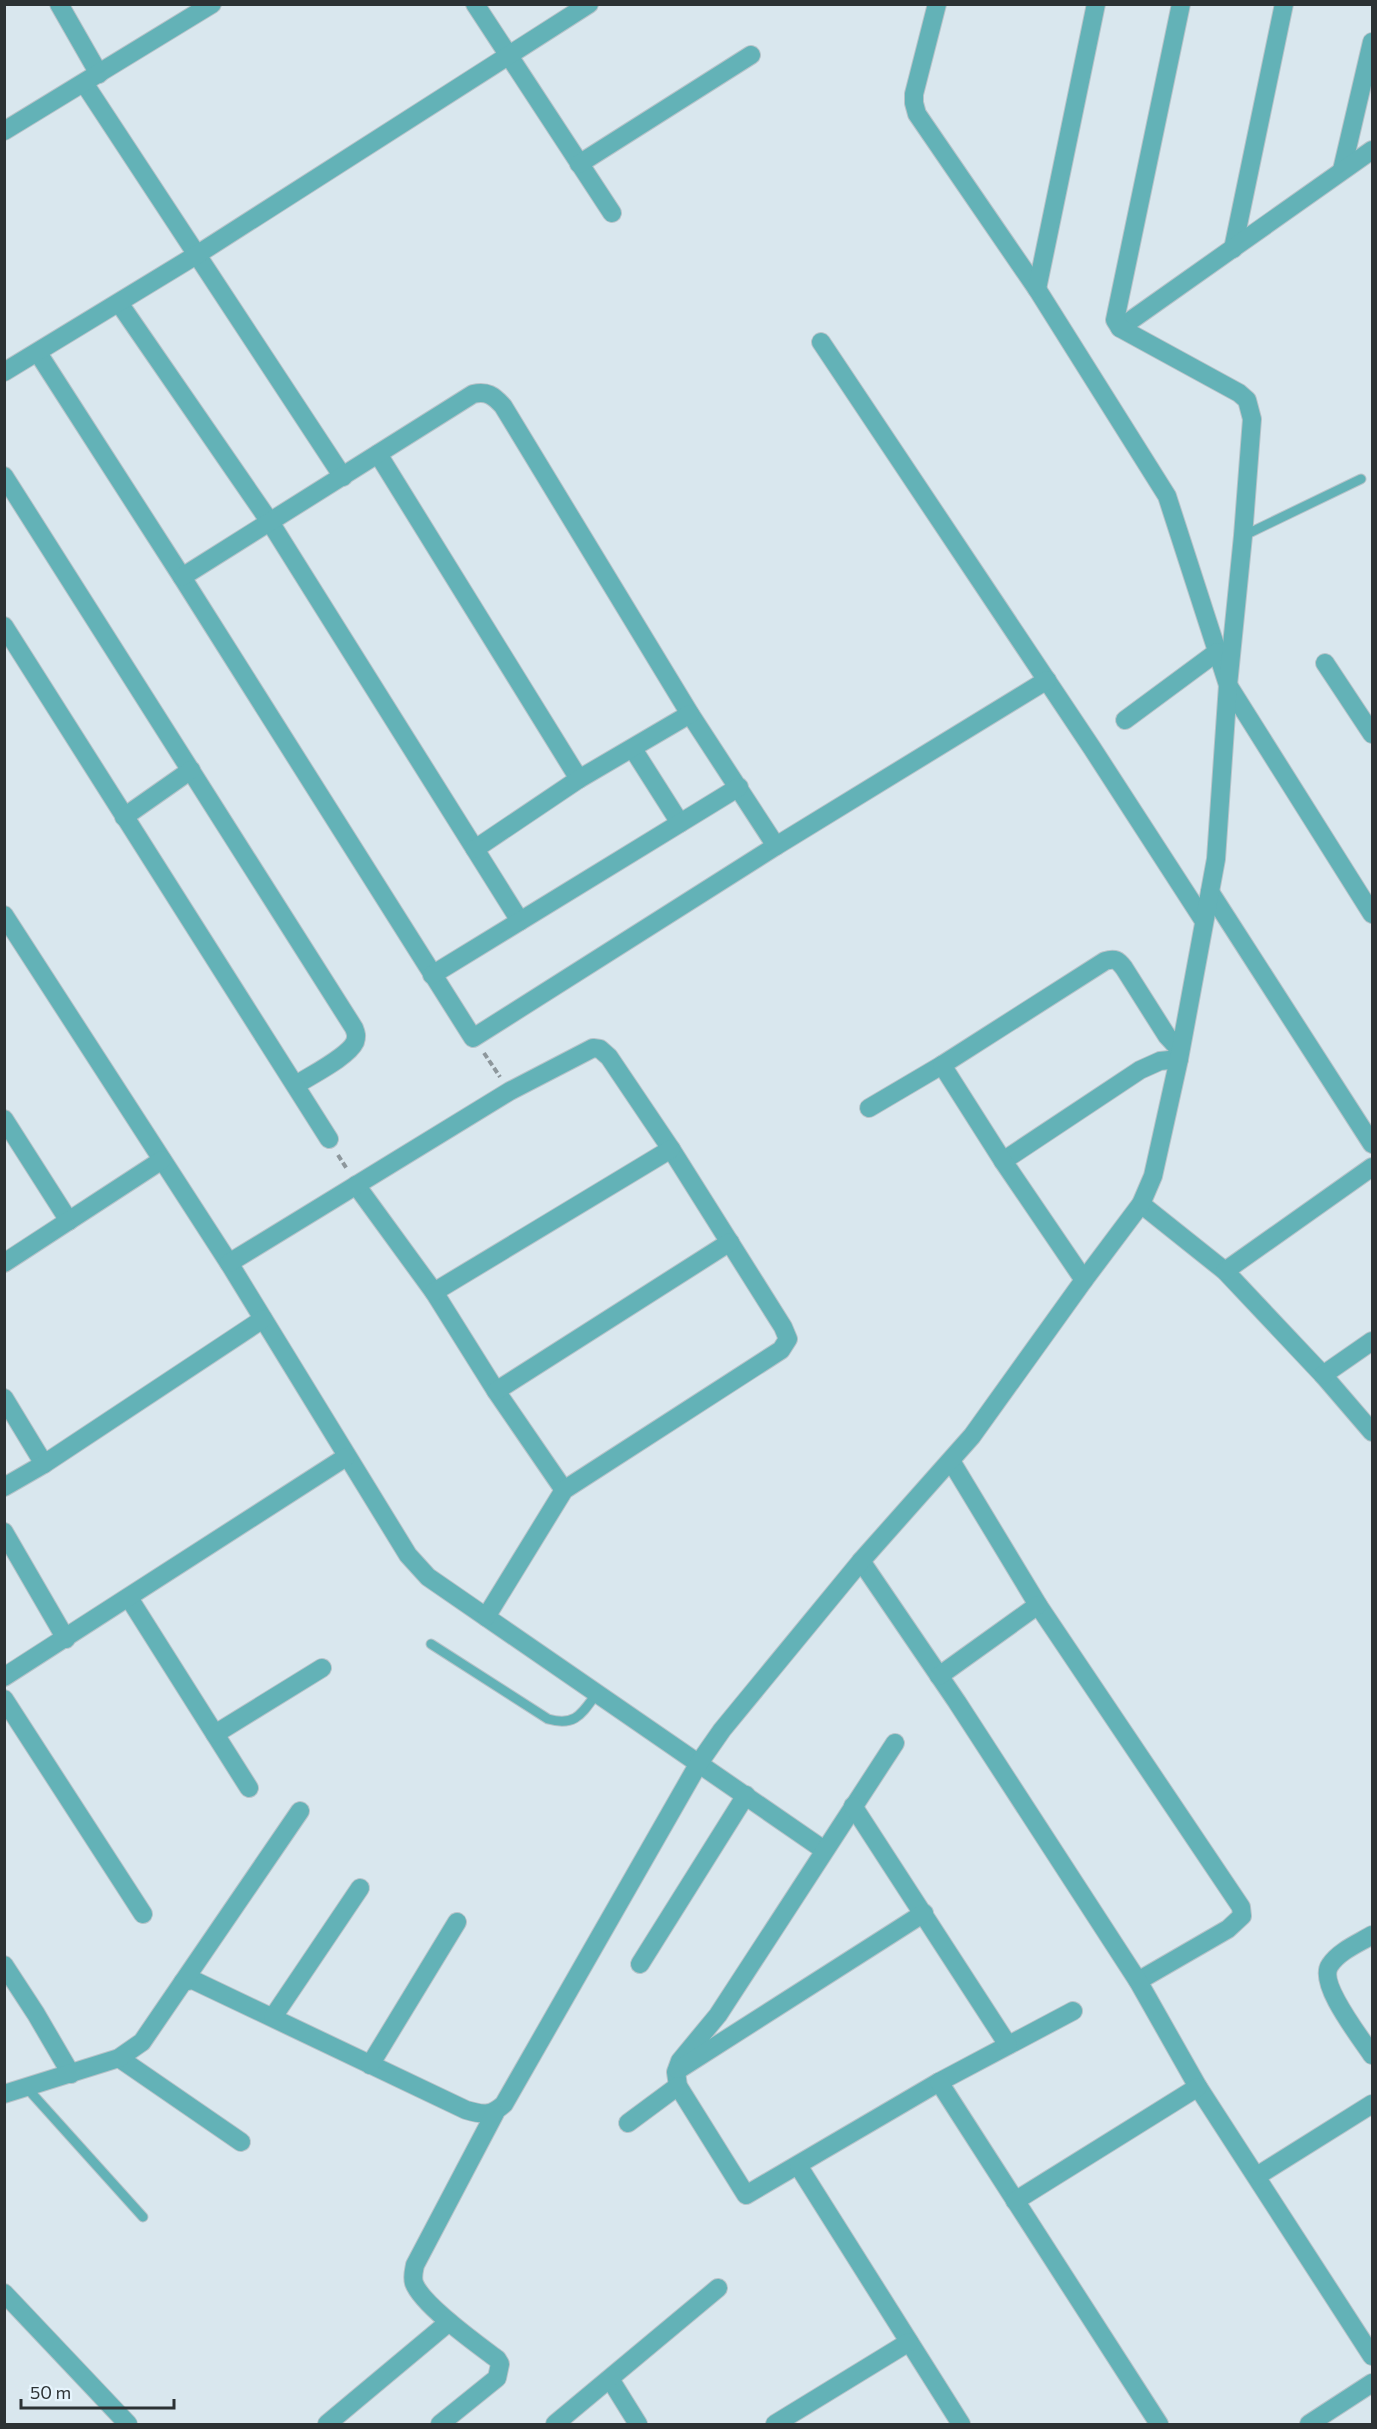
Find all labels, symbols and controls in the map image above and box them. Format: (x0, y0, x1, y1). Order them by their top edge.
scale bar (21, 2372, 174, 2410)
text: 50 m (30, 2381, 71, 2403)

